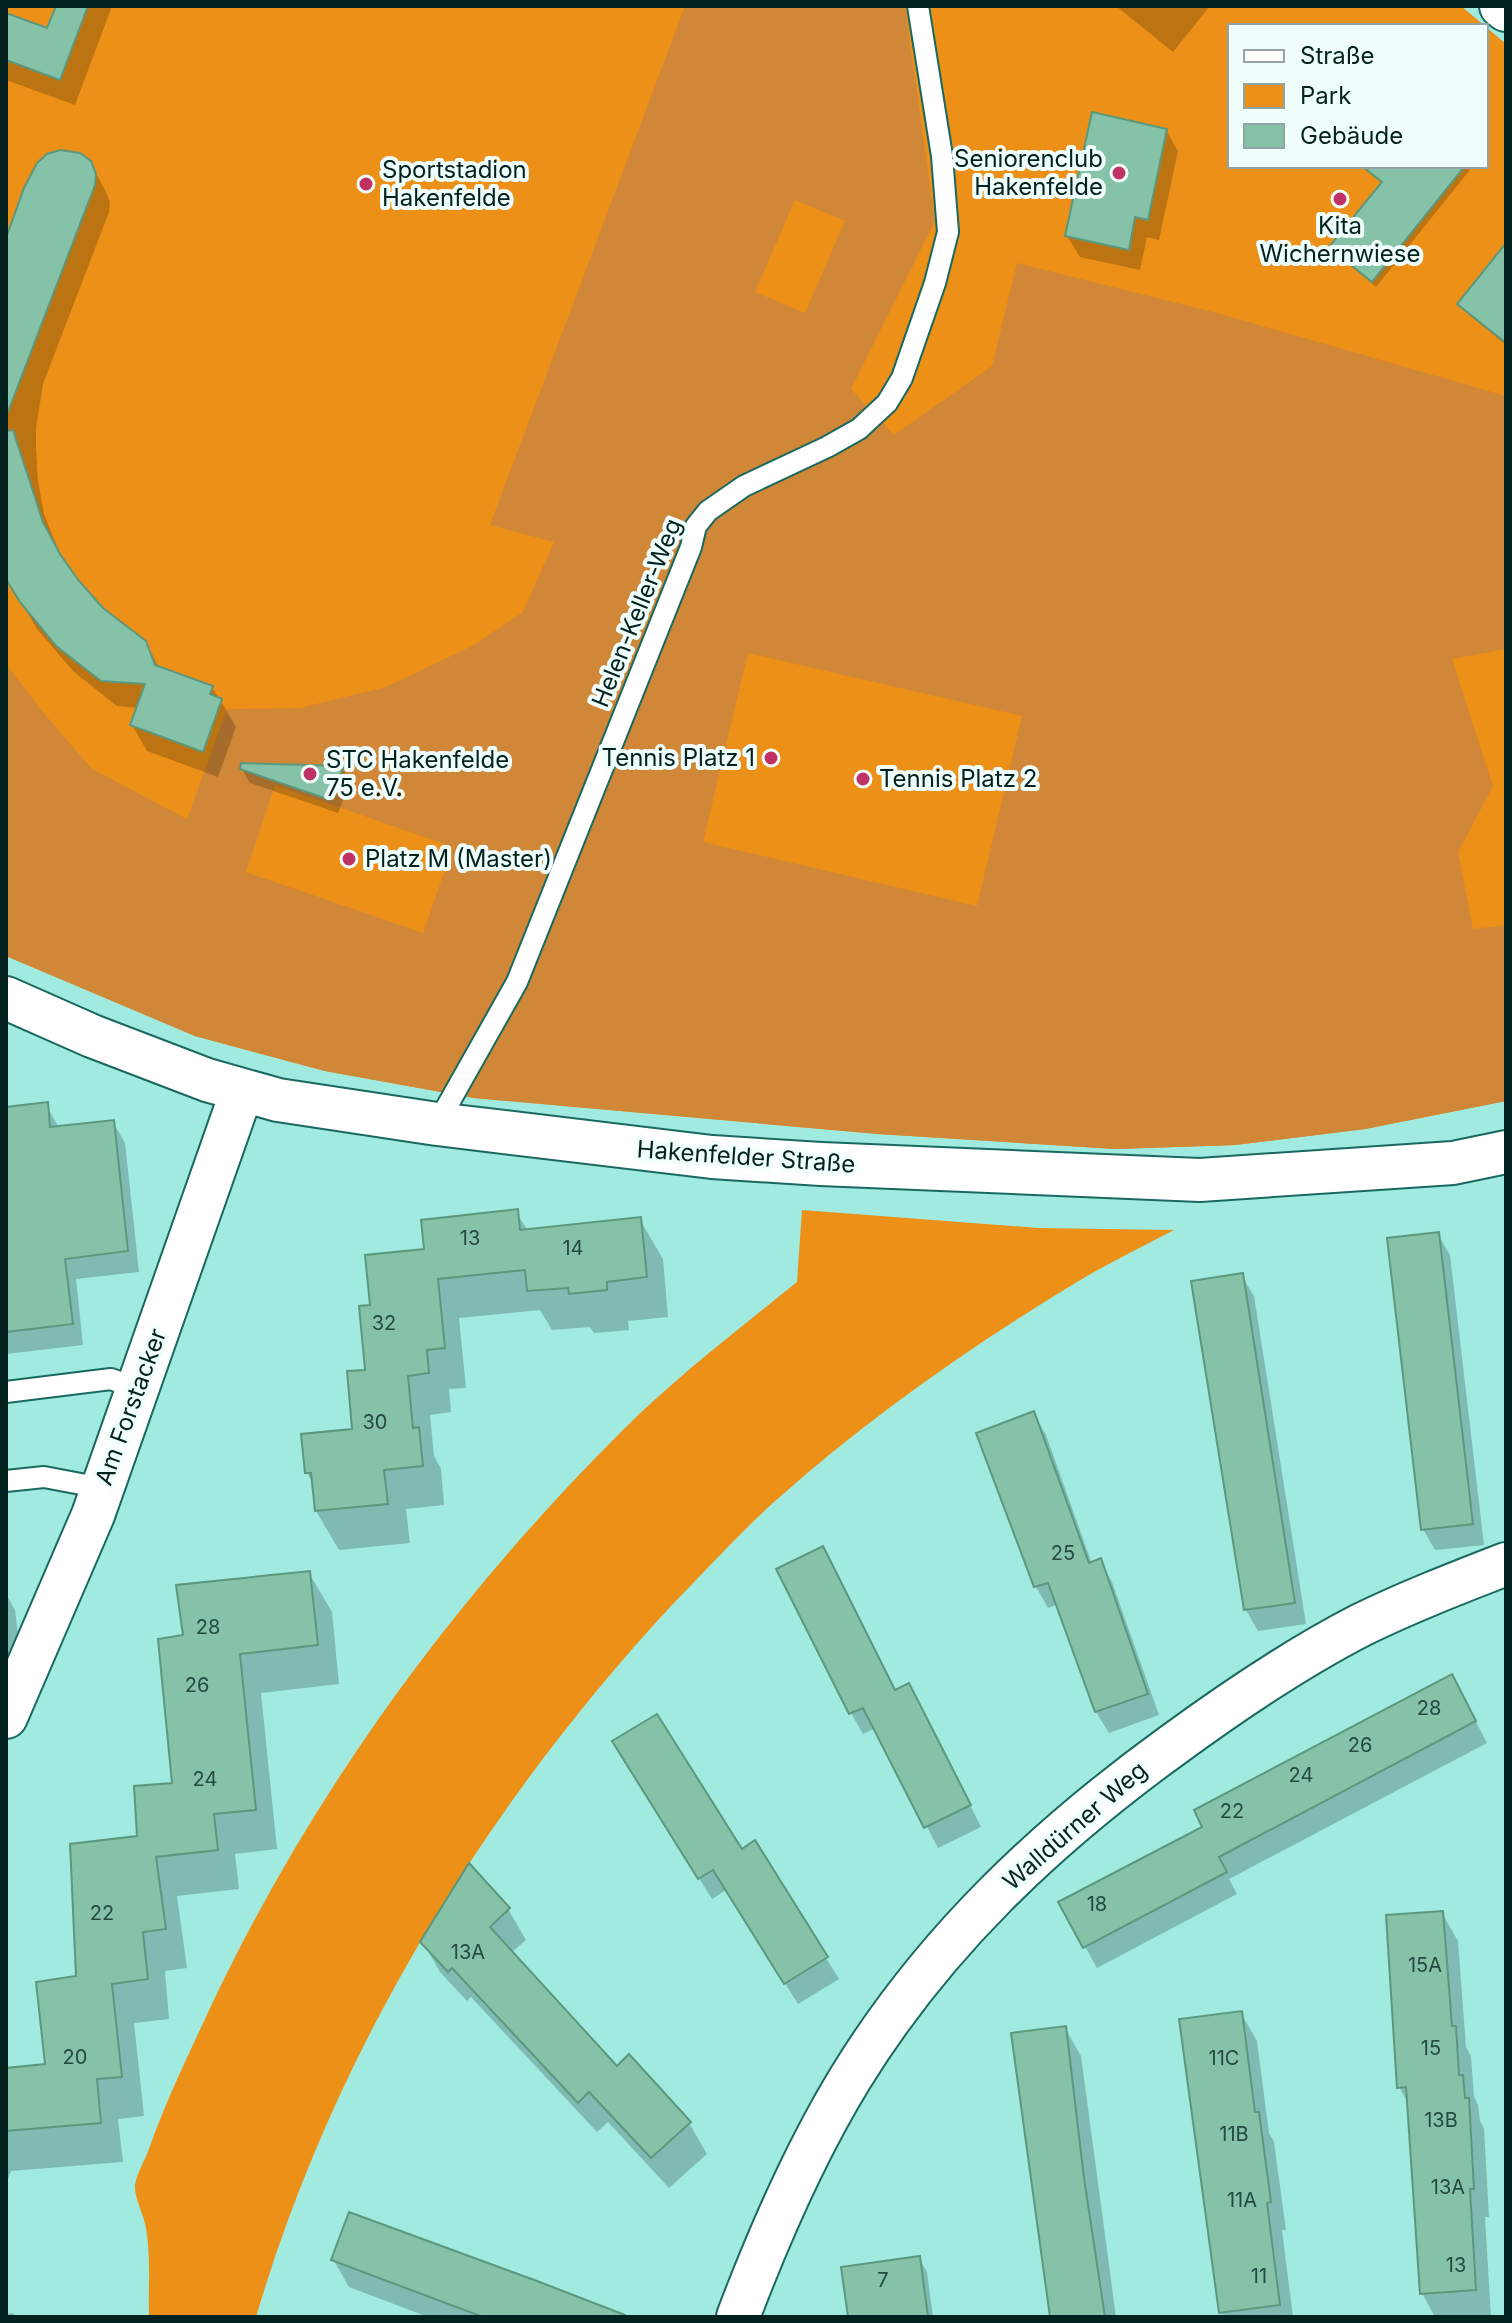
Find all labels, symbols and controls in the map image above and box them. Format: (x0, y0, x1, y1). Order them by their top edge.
legend (1228, 24, 1488, 168)
text: Straße (1300, 41, 1375, 70)
text: Park (1300, 81, 1351, 110)
text: Gebäude (1300, 121, 1403, 150)
place label: Seniorenclub Hakenfelde (954, 144, 1103, 201)
place label: Sportstadion Hakenfelde (382, 155, 527, 212)
marker: Seniorenclub Hakenfelde (1110, 164, 1128, 182)
marker: Sportstadion Hakenfelde (357, 175, 375, 193)
marker: Kita Wichernwiese (1331, 190, 1349, 208)
place label: Kita Wichernwiese (1259, 211, 1421, 268)
street label: Helen-Keller-Weg (586, 514, 688, 711)
place label: Tennis Platz 1 (602, 743, 755, 772)
place label: STC Hakenfelde 75 e.V. (326, 745, 509, 802)
marker: Tennis Platz 1 (762, 749, 780, 767)
place label: Tennis Platz 2 (879, 764, 1037, 793)
marker: STC Hakenfelde 75 e.V. (301, 765, 319, 783)
marker: Tennis Platz 2 (854, 770, 872, 788)
place label: Platz M (Master) (365, 844, 552, 873)
marker: Platz M (Master) (340, 850, 358, 868)
street label: Hakenfelder Straße (636, 1134, 856, 1179)
house number: 13 (460, 1226, 480, 1250)
house number: 14 (562, 1236, 584, 1260)
house number: 32 (372, 1311, 396, 1335)
street label: Am Forstacker (89, 1325, 172, 1489)
house number: 30 (363, 1410, 387, 1434)
house number: 25 (1051, 1541, 1075, 1565)
house number: 28 (196, 1615, 220, 1639)
house number: 26 (185, 1673, 209, 1697)
house number: 28 (1417, 1696, 1441, 1720)
house number: 26 (1348, 1733, 1372, 1757)
street label: Walldürner Weg (997, 1755, 1152, 1896)
house number: 24 (1289, 1763, 1313, 1787)
house number: 24 (193, 1767, 217, 1791)
house number: 22 (1220, 1799, 1244, 1823)
house number: 18 (1087, 1892, 1107, 1916)
house number: 22 (90, 1901, 114, 1925)
house number: 13A (451, 1940, 485, 1964)
house number: 15A (1408, 1953, 1442, 1977)
house number: 15 (1421, 2036, 1441, 2060)
house number: 20 (63, 2045, 87, 2069)
house number: 11C (1209, 2046, 1239, 2070)
house number: 13B (1424, 2108, 1458, 2132)
house number: 11B (1219, 2122, 1249, 2146)
house number: 13A (1431, 2175, 1465, 2199)
house number: 11A (1227, 2188, 1257, 2212)
house number: 13 (1446, 2253, 1466, 2277)
house number: 11 (1251, 2264, 1267, 2288)
house number: 7 (877, 2268, 889, 2292)

